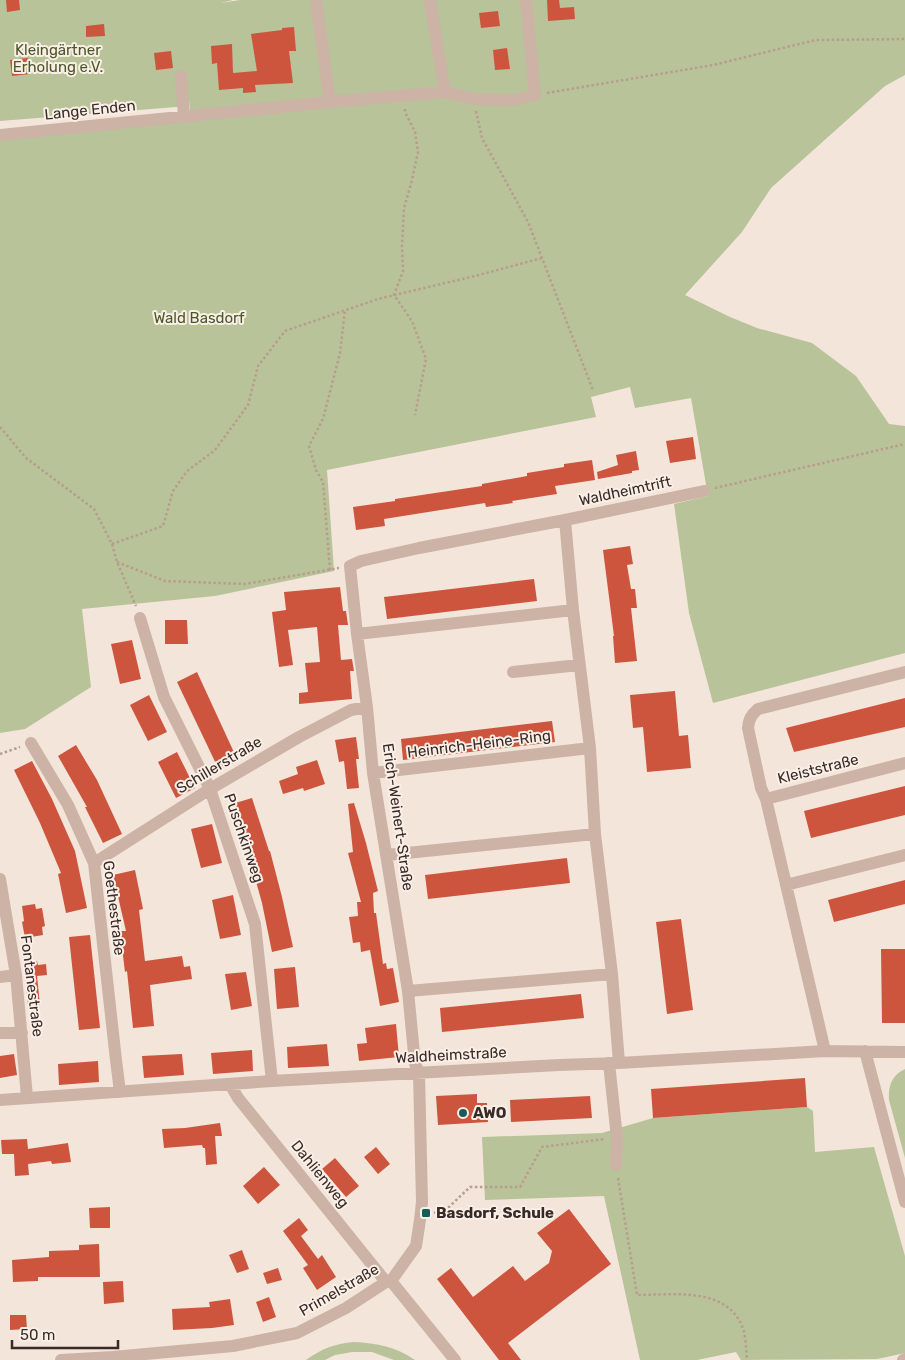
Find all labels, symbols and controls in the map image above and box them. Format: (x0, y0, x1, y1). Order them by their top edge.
park label: Kleingärtner Erholung e.V. (13, 41, 103, 76)
street label: Lange Enden (44, 96, 136, 124)
park label: Wald Basdorf (153, 309, 245, 327)
street label: Waldheimtrift (577, 472, 673, 510)
street label: Heinrich-Heine-Ring (406, 726, 552, 762)
street label: Schillerstraße (173, 732, 265, 798)
street label: Erich-Weinert-Straße (379, 742, 417, 892)
street label: Kleiststraße (776, 750, 860, 788)
street label: Puschkinweg (220, 791, 268, 885)
street label: Goethestraße (99, 860, 129, 956)
street label: Fontanestraße (17, 934, 47, 1038)
street label: Waldheimstraße (395, 1043, 507, 1067)
place label: AWO (473, 1104, 506, 1122)
marker: AWO (457, 1107, 469, 1119)
street label: Dahlienweg (287, 1137, 353, 1211)
place label: Basdorf, Schule (436, 1204, 554, 1222)
marker: Basdorf, Schule (420, 1207, 432, 1219)
street label: Primelstraße (296, 1260, 382, 1320)
scale bar (12, 1318, 119, 1350)
text: 50 m (20, 1326, 55, 1344)

